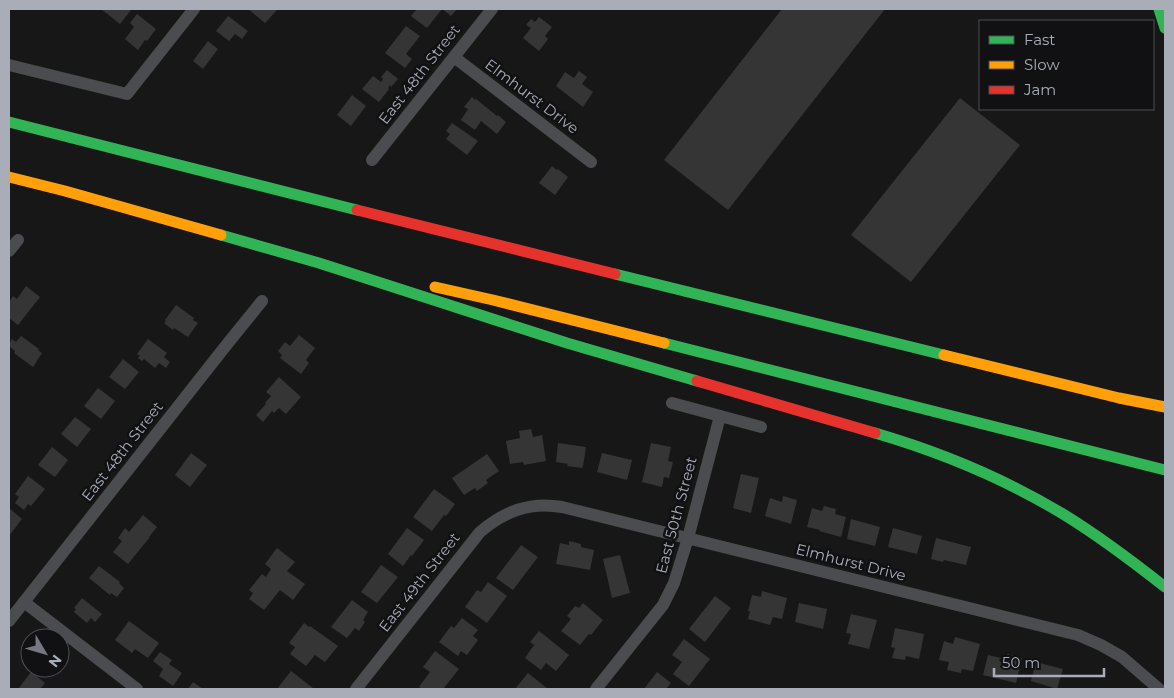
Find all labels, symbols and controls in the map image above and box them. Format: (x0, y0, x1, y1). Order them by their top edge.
street label: East 48th Street (374, 20, 464, 128)
legend (979, 20, 1154, 110)
text: Fast (1024, 30, 1055, 49)
street label: Elmhurst Drive (481, 54, 583, 138)
text: Slow (1024, 55, 1060, 74)
text: Jam (1023, 80, 1056, 99)
street label: East 48th Street (77, 397, 167, 505)
street label: East 50th Street (651, 454, 701, 576)
street label: East 49th Street (374, 529, 464, 635)
street label: Elmhurst Drive (794, 539, 908, 585)
north arrow (20, 628, 70, 678)
scale bar (994, 646, 1104, 678)
text: N (45, 651, 66, 671)
text: 50 m (1002, 653, 1040, 672)

